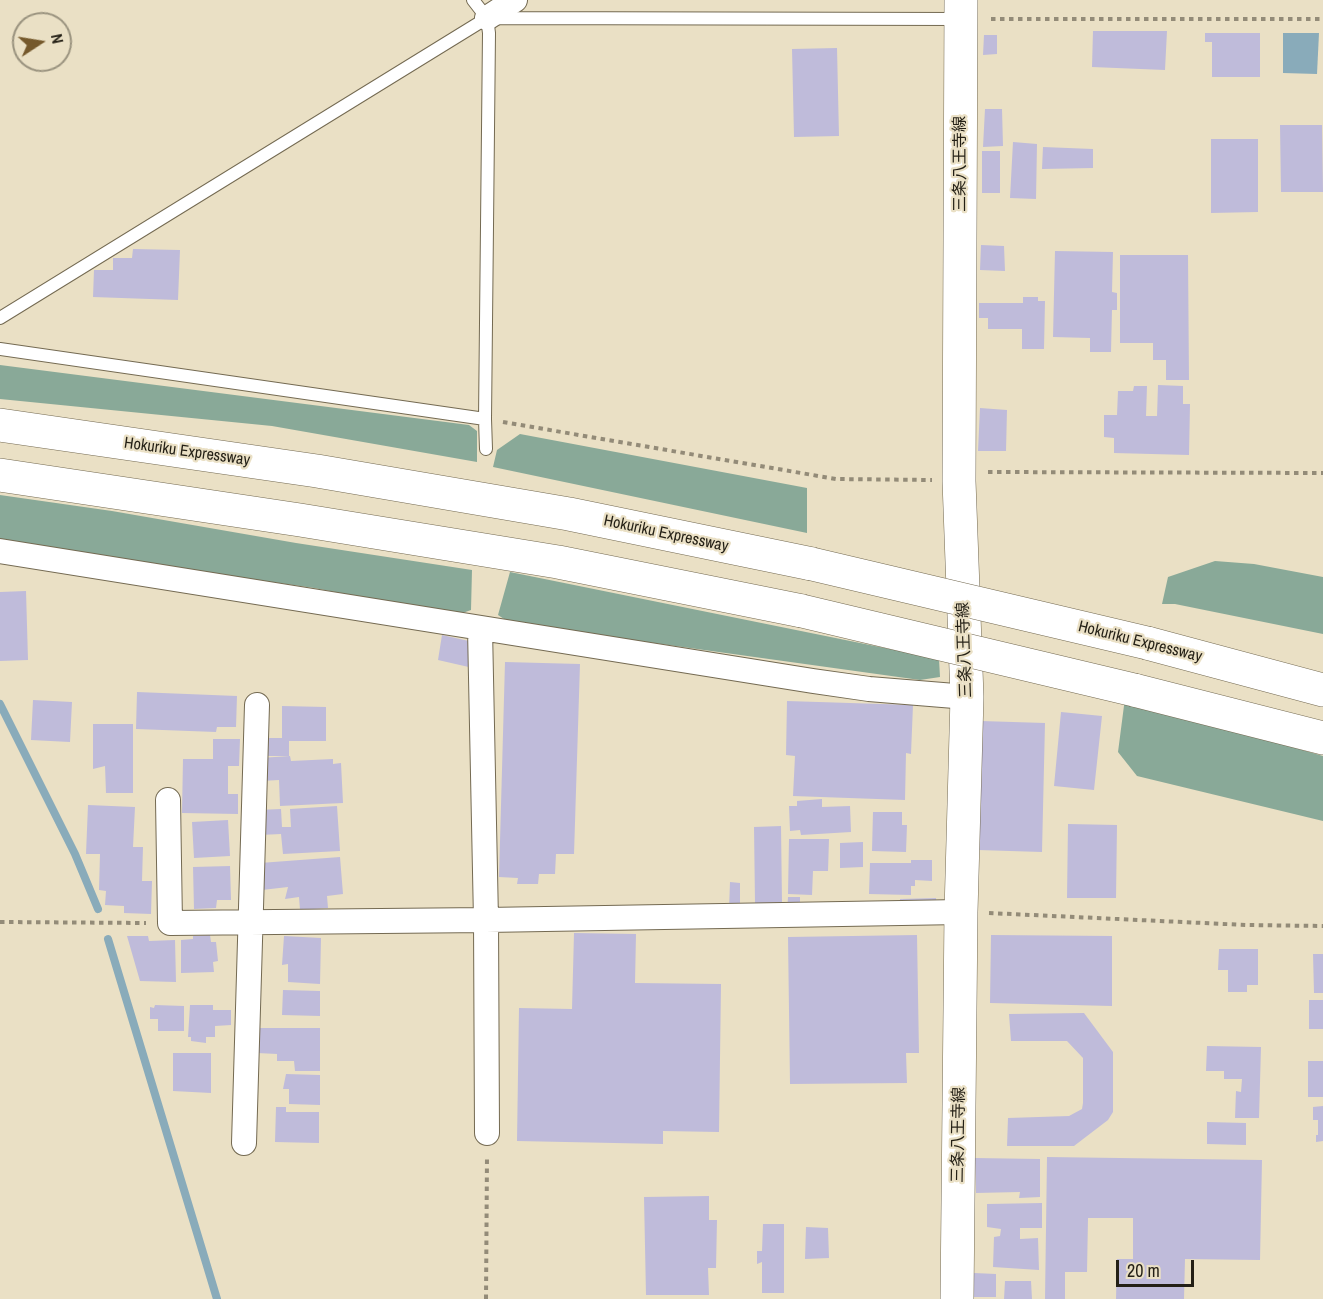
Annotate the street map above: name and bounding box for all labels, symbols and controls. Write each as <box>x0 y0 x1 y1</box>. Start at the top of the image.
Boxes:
north arrow <box>12 12 72 72</box>
text: N <box>46 32 69 46</box>
street label: 三条八王寺線 <box>951 116 971 212</box>
street label: Hokuriku Expressway <box>123 434 251 470</box>
street label: Hokuriku Expressway <box>602 511 730 557</box>
street label: 三条八王寺線 <box>954 602 976 698</box>
street label: Hokuriku Expressway <box>1076 617 1204 667</box>
street label: 三条八王寺線 <box>949 1087 969 1183</box>
scale bar <box>1119 1248 1197 1286</box>
text: 20 m <box>1127 1258 1160 1283</box>

